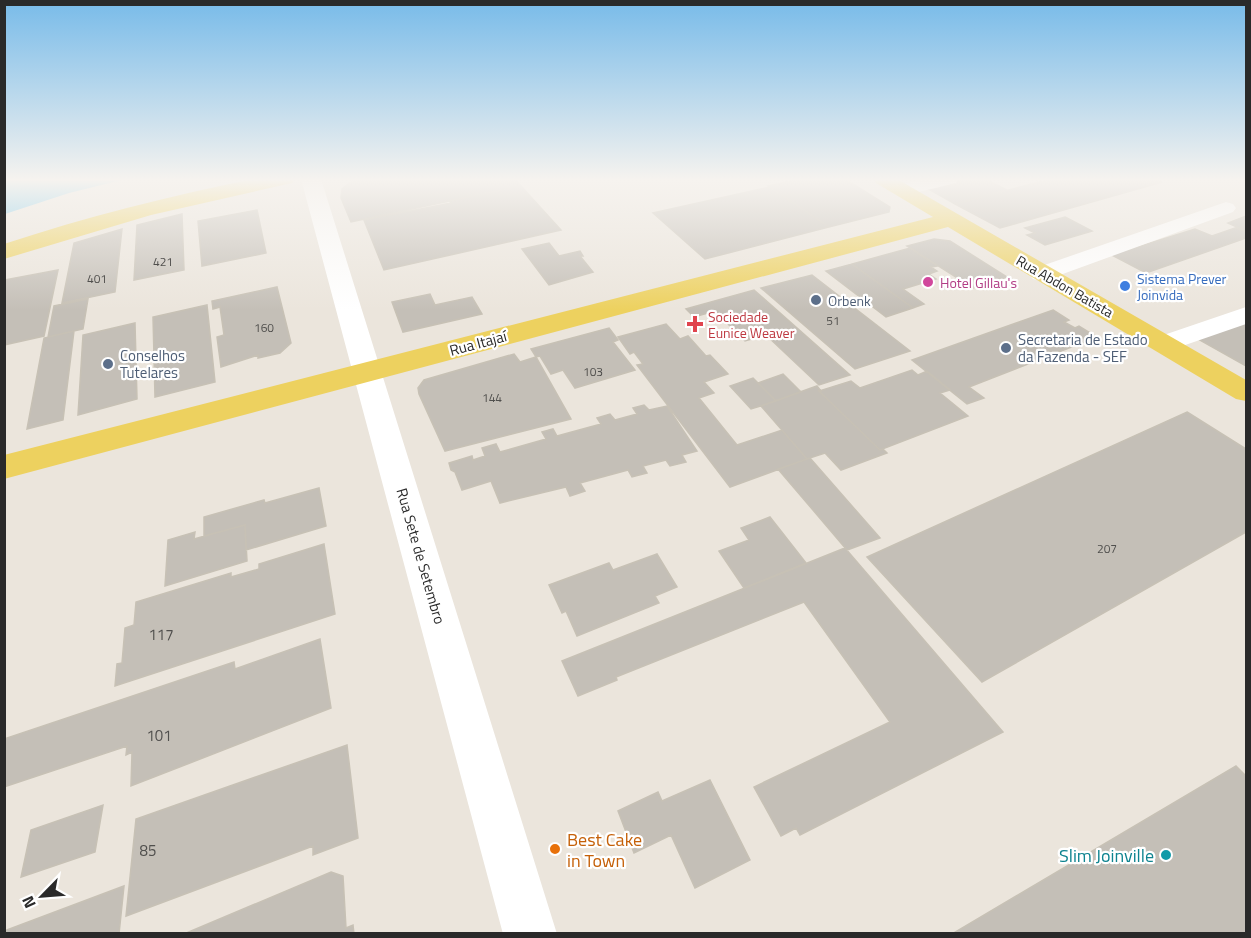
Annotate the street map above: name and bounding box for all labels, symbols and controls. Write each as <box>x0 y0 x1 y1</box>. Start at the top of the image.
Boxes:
street label: Rua Abdon Batista <box>1012 250 1118 322</box>
house number: 421 <box>153 252 173 271</box>
place label: Sistema Prever Joinvida <box>1137 268 1227 305</box>
house number: 401 <box>87 269 107 288</box>
place label: Hotel Gillau's <box>940 272 1017 293</box>
marker: Hotel Gillau's <box>921 275 935 289</box>
marker: Sistema Prever Joinvida <box>1118 279 1132 293</box>
place label: Orbenk <box>828 290 871 311</box>
marker: Orbenk <box>809 293 823 307</box>
place label: Sociedade Eunice Weaver <box>708 306 795 343</box>
house number: 51 <box>826 311 840 330</box>
marker: Sociedade Eunice Weaver <box>686 315 704 333</box>
house number: 160 <box>254 318 274 337</box>
street label: Rua Itajaí <box>447 324 511 362</box>
place label: Secretaria de Estado da Fazenda - SEF <box>1018 328 1148 368</box>
marker: Secretaria de Estado da Fazenda - SEF <box>999 341 1013 355</box>
place label: Conselhos Tutelares <box>120 344 185 384</box>
marker: Conselhos Tutelares <box>101 357 115 371</box>
house number: 103 <box>583 362 603 381</box>
house number: 144 <box>482 388 502 407</box>
street label: Rua Sete de Setembro <box>391 485 451 627</box>
house number: 207 <box>1097 539 1117 558</box>
house number: 117 <box>148 623 174 646</box>
house number: 101 <box>146 724 172 747</box>
place label: Best Cake in Town <box>567 826 642 874</box>
house number: 85 <box>140 839 156 862</box>
marker: Best Cake in Town <box>548 842 562 856</box>
place label: Slim Joinville <box>1059 842 1154 869</box>
marker: Slim Joinville <box>1159 848 1173 862</box>
north arrow <box>12 866 72 926</box>
text: N <box>15 892 42 912</box>

